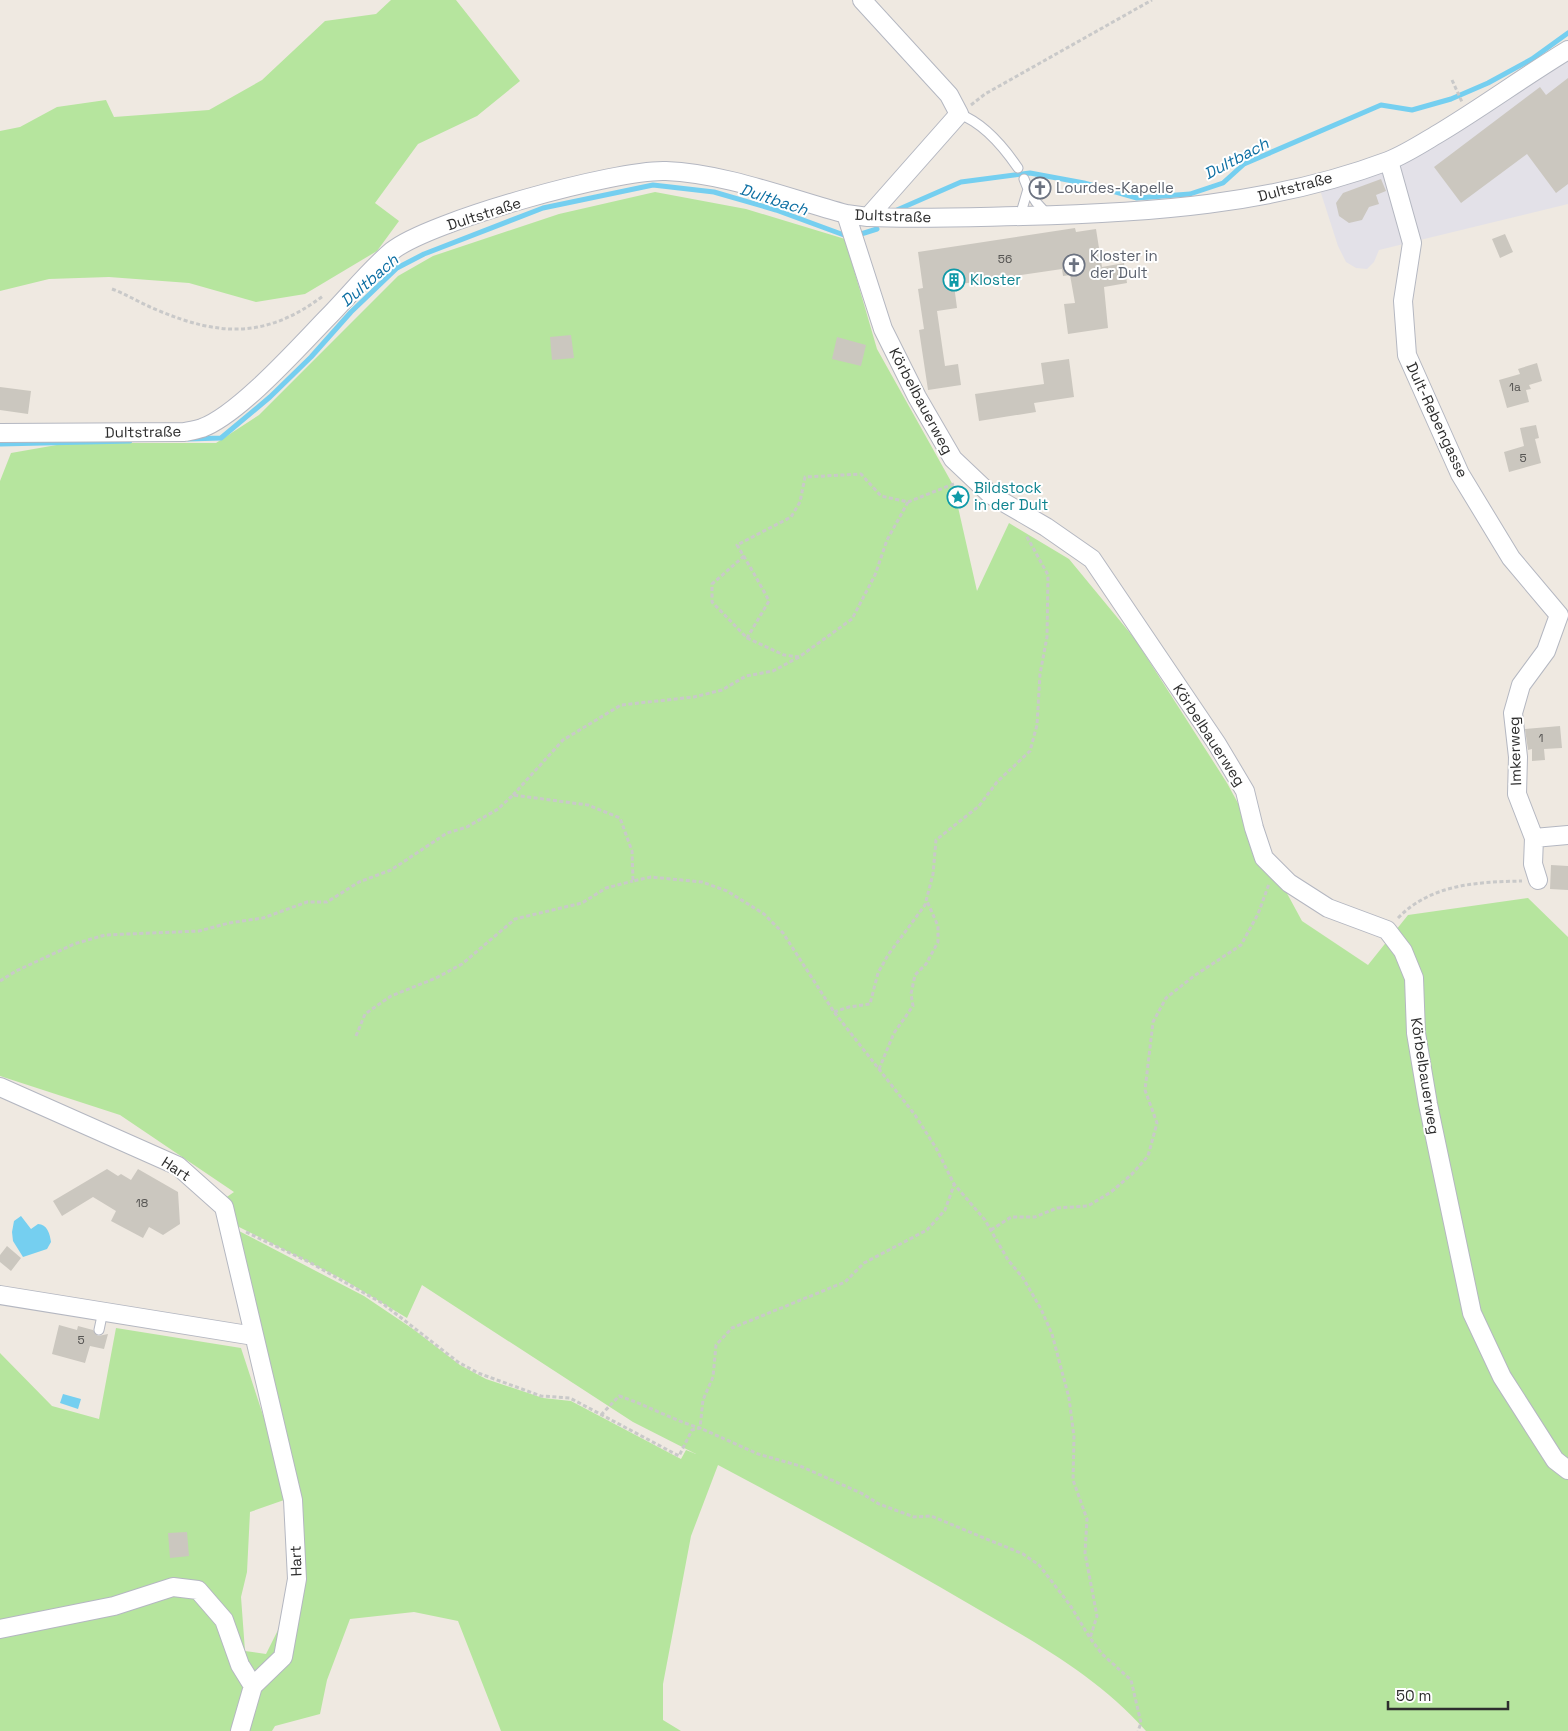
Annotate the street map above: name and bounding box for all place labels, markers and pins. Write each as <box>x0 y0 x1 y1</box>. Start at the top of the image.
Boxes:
church icon: Lourdes-Kapelle <box>1028 176 1052 200</box>
place label: Lourdes-Kapelle <box>1056 178 1174 197</box>
place label: Kloster in der Dult <box>1090 246 1158 282</box>
church icon: Kloster in der Dult <box>1062 253 1086 277</box>
building icon: Kloster <box>942 268 966 292</box>
place label: Kloster <box>970 270 1021 289</box>
place label: Bildstock in der Dult <box>974 478 1049 514</box>
place icon: Bildstock in der Dult <box>946 485 970 509</box>

